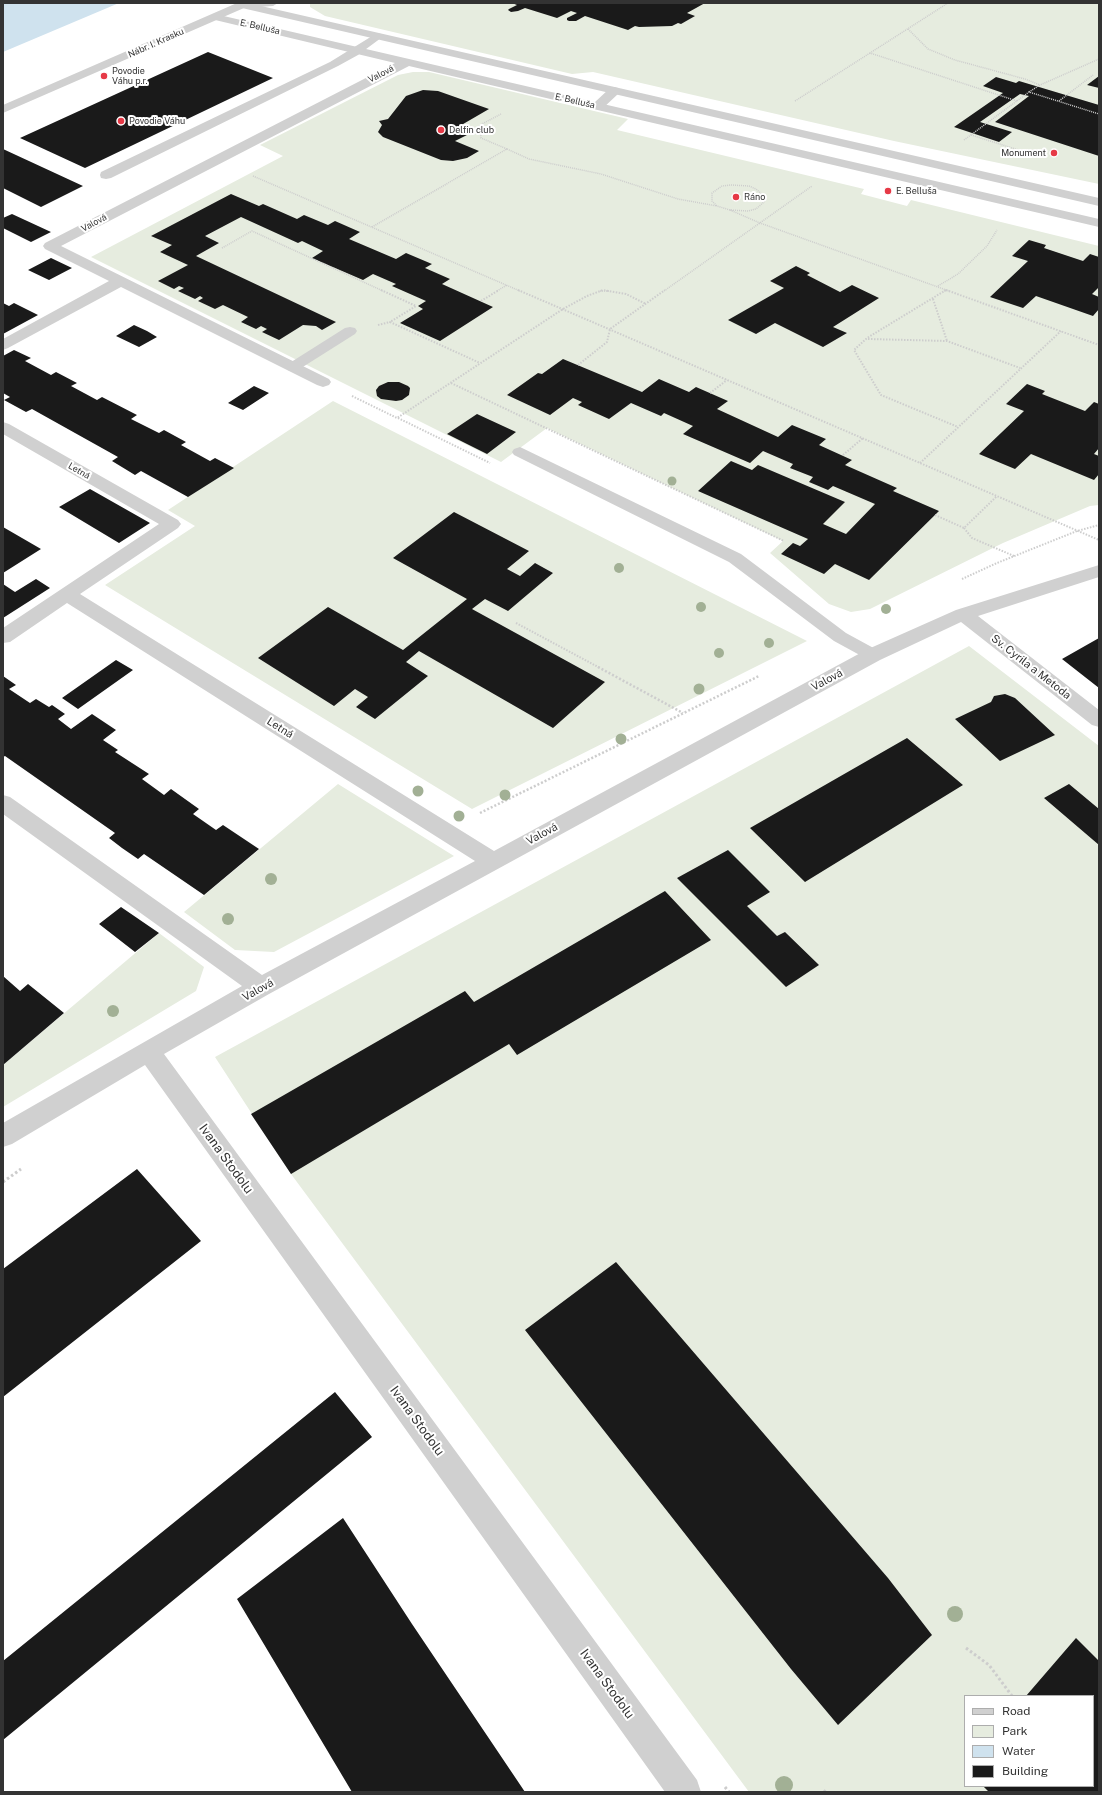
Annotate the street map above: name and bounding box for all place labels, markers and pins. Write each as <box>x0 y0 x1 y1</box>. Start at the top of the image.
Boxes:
place label: Povodie Váhu p.r. <box>112 66 148 87</box>
marker: Povodie Váhu p.r. <box>99 71 109 81</box>
marker: Povodie Váhu <box>116 116 126 126</box>
place label: Povodie Váhu <box>129 116 185 126</box>
marker: Delfin club <box>436 125 446 135</box>
place label: Delfin club <box>449 125 494 135</box>
place label: Monument <box>1001 148 1046 158</box>
marker: Monument <box>1049 148 1059 158</box>
marker: E. Belluša <box>883 186 893 196</box>
place label: E. Belluša <box>896 186 937 196</box>
marker: Ráno <box>731 192 741 202</box>
place label: Ráno <box>744 192 765 202</box>

